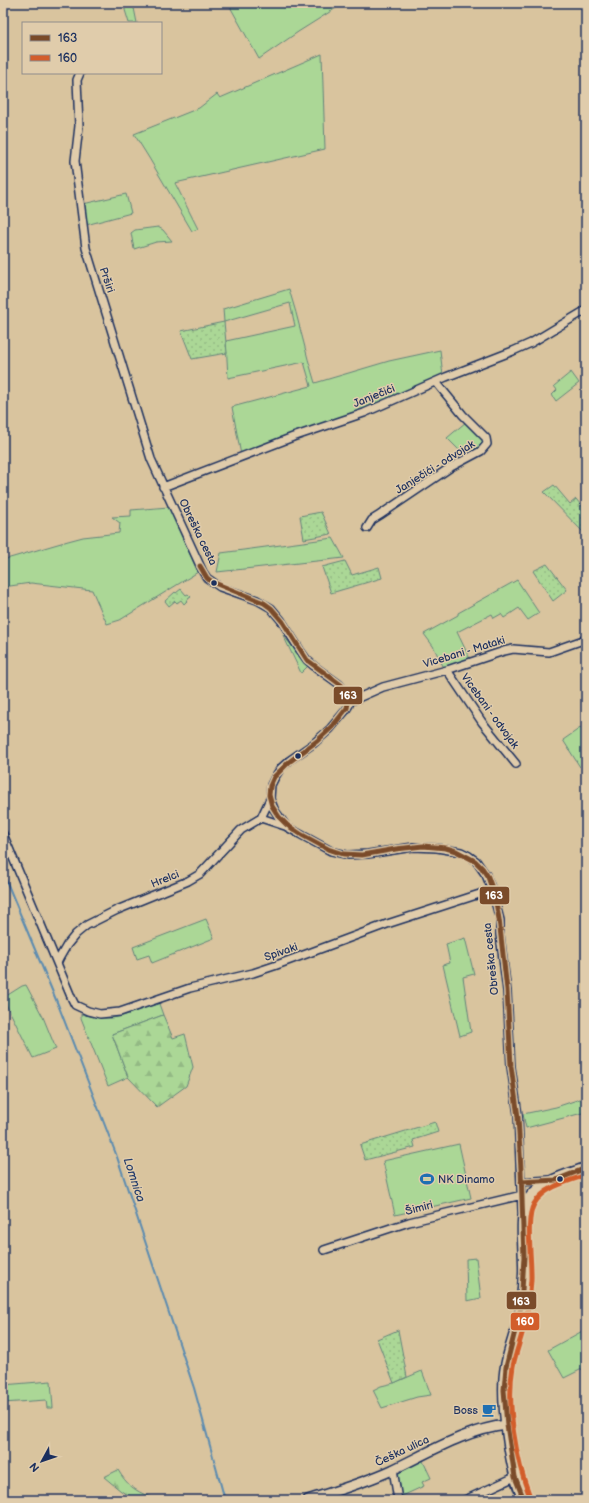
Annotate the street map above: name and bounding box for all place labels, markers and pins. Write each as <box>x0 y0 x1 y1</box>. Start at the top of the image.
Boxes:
unlabelled marker <box>209 578 219 588</box>
unlabelled marker <box>293 751 303 761</box>
sports icon: NK Dinamo <box>419 1171 435 1187</box>
place label: NK Dinamo <box>438 1173 495 1186</box>
unlabelled marker <box>555 1174 565 1184</box>
cafe icon: Boss <box>481 1402 497 1418</box>
place label: Boss <box>453 1404 479 1417</box>

